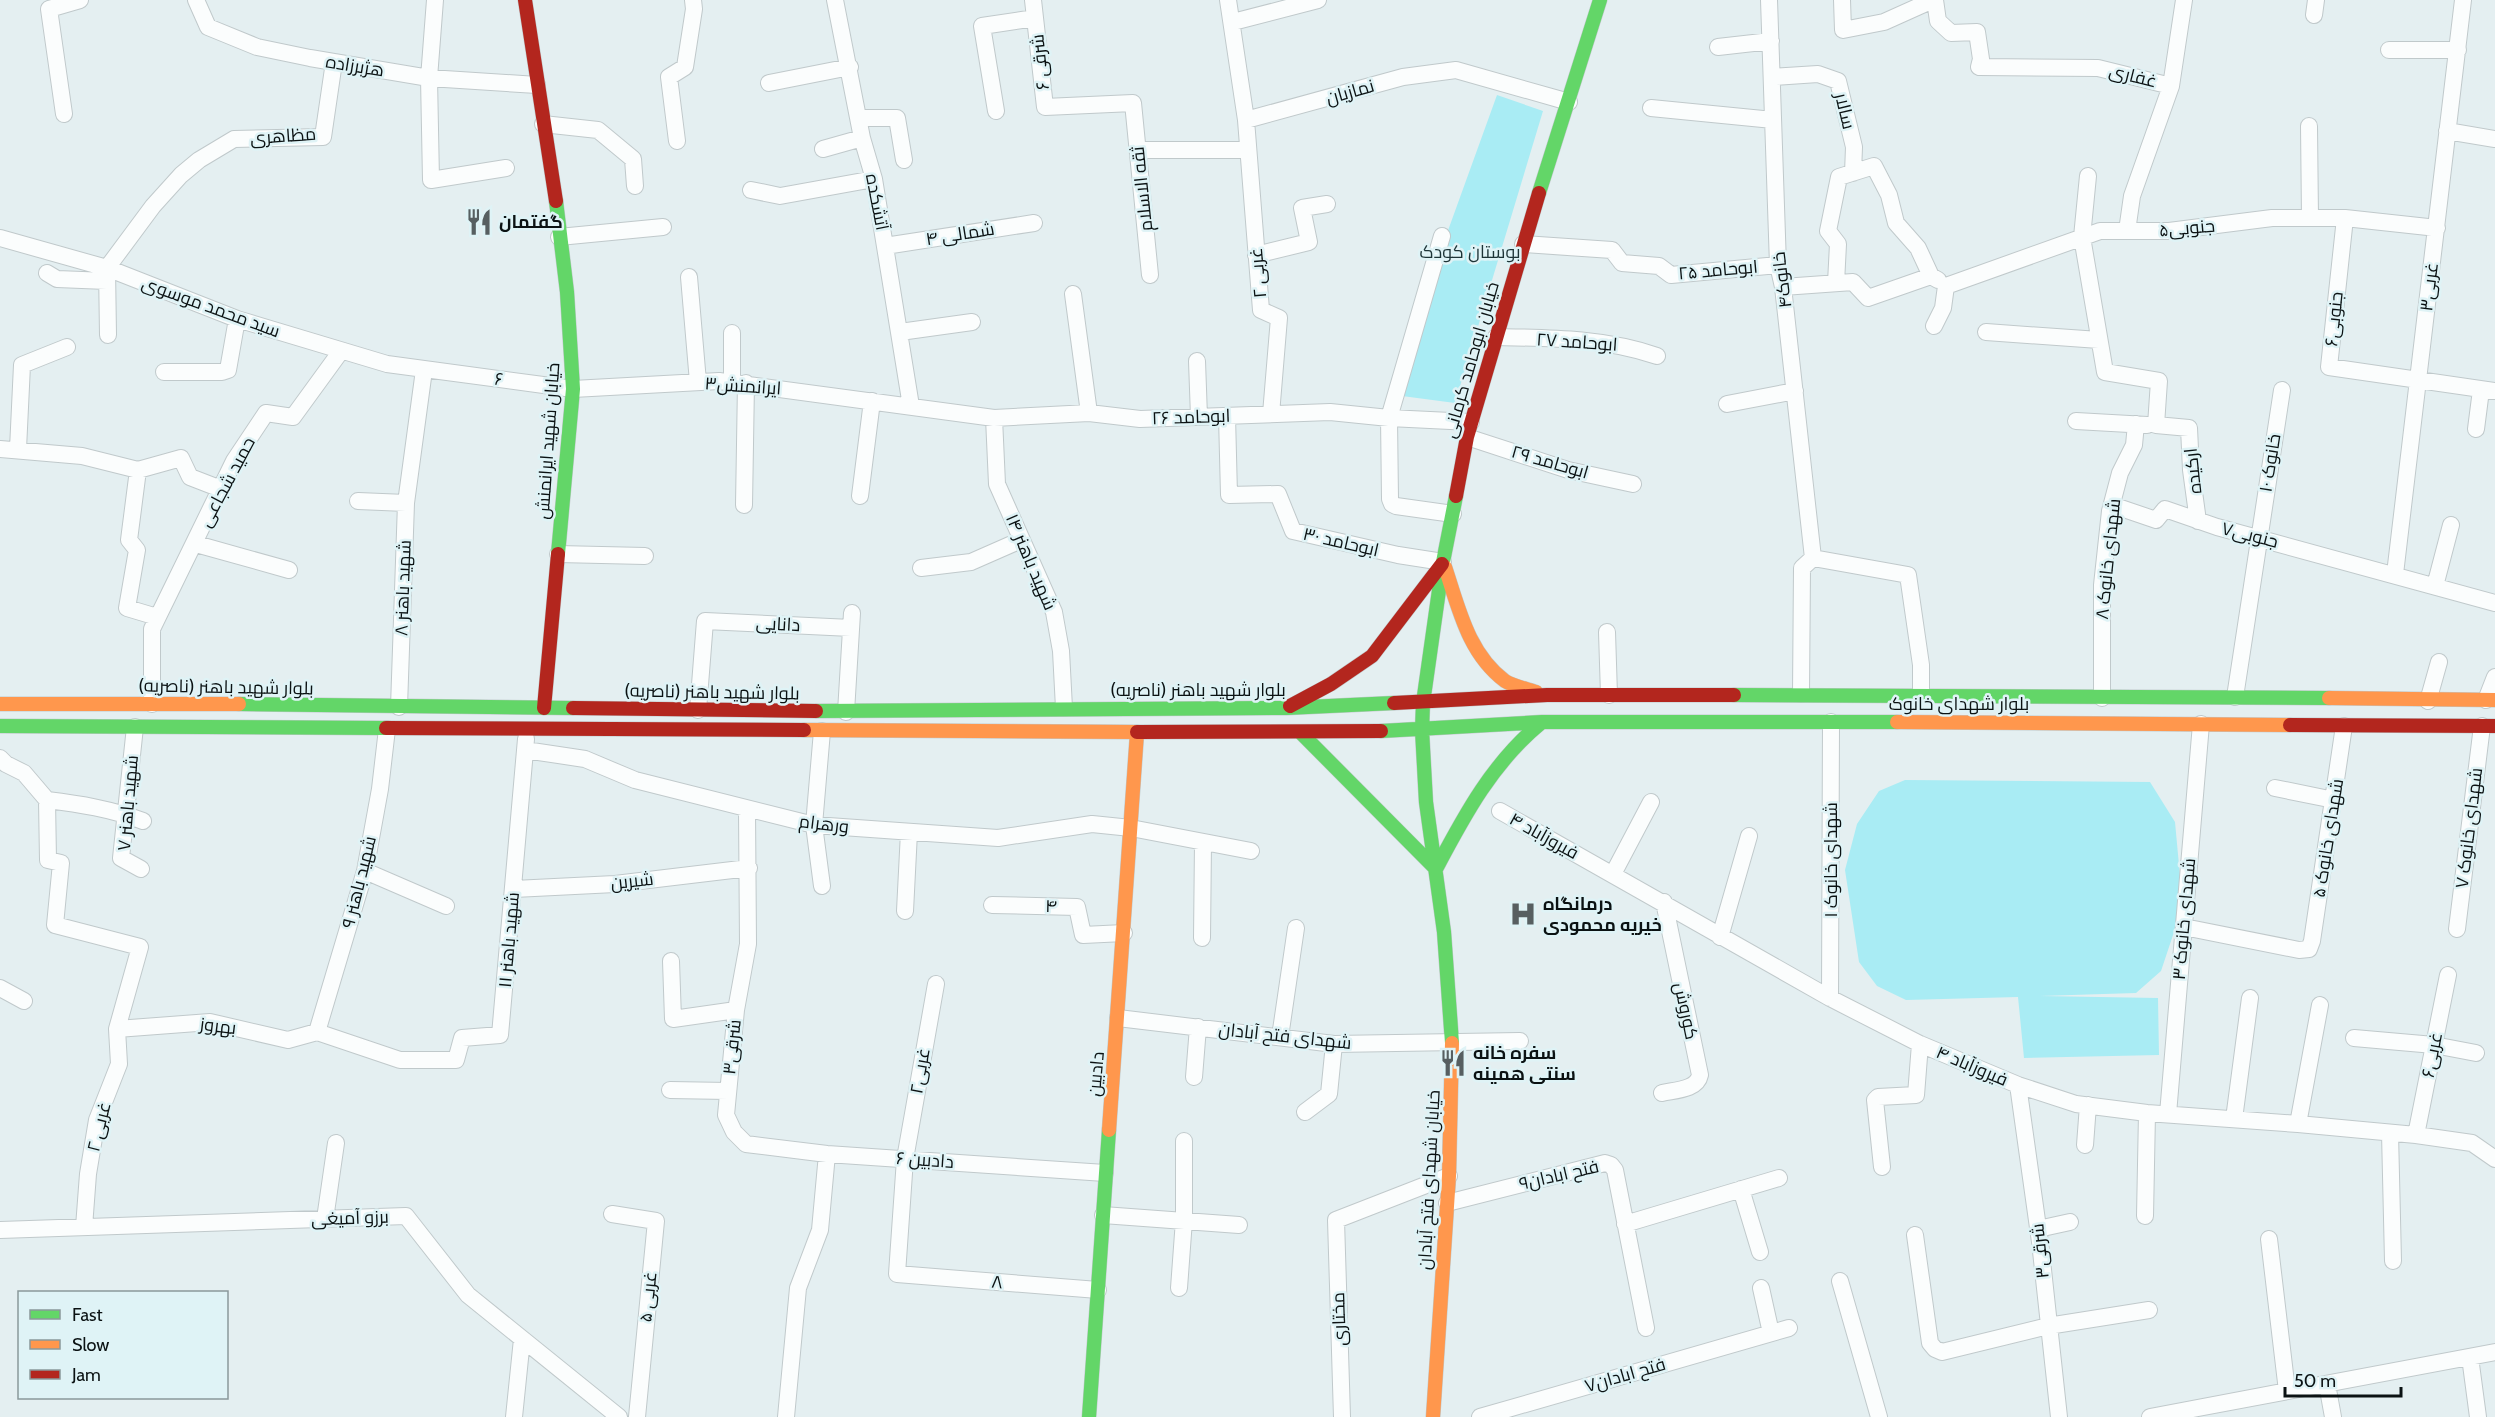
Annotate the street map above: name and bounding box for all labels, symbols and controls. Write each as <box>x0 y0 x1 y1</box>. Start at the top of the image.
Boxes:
street label: ۶ شرقی <box>1026 33 1054 91</box>
street label: هژبرزاده <box>324 51 386 81</box>
street label: غفاری <box>2107 59 2159 93</box>
street label: نمازیان <box>1323 75 1377 109</box>
street label: سالار <box>1830 90 1860 131</box>
street label: مظاهری <box>249 123 317 149</box>
street label: ثقه الاسلام <box>1127 145 1158 233</box>
street label: آتشکده <box>861 172 893 232</box>
restaurant icon: گفتمان <box>464 207 494 237</box>
place label: گفتمان <box>499 211 563 233</box>
street label: جنوبی۵ <box>2158 215 2216 241</box>
street label: ۴ شمالی <box>924 218 996 250</box>
park label: بوستان کودک <box>1419 241 1521 263</box>
street label: ۲ غربی <box>1245 247 1271 299</box>
street label: خانوک۴ <box>1768 251 1796 309</box>
street label: ابوحامد ۲۵ <box>1677 256 1759 284</box>
street label: غربی۳ <box>2415 261 2443 313</box>
street label: سید محمد موسوی <box>139 272 283 342</box>
street label: خیابان ابوحامد کرمانی <box>1438 279 1504 441</box>
street label: جنوبی۶ <box>2320 290 2348 348</box>
street label: ابوحامد ۲۷ <box>1536 328 1618 356</box>
street label: خیابان شهید ایرانمنش <box>532 362 564 520</box>
street label: ۶ <box>493 368 505 390</box>
street label: ایرانمنش۳ <box>704 372 782 400</box>
street label: ابوحامد ۲۶ <box>1151 405 1231 429</box>
street label: خانوک ۱۰ <box>2255 432 2285 494</box>
street label: حمید شجاعی <box>194 433 260 531</box>
street label: ابوحامد ۲۹ <box>1509 440 1591 484</box>
street label: ارکیده <box>2180 447 2206 495</box>
street label: شهدای خانوک ۸ <box>2091 498 2125 620</box>
street label: شهید باهنر ۱۴ <box>1001 511 1061 613</box>
street label: جنوبی۷ <box>2219 517 2281 553</box>
street label: ابوحامد ۳۰ <box>1301 523 1381 561</box>
street label: شهید باهنر ۸ <box>390 540 416 636</box>
street label: دانایی <box>755 612 801 636</box>
street label: بلوار شهید باهنر (ناصریه) <box>138 674 314 700</box>
street label: بلوار شهید باهنر (ناصریه) <box>624 679 800 705</box>
street label: بلوار شهید باهنر (ناصریه) <box>1110 679 1286 701</box>
street label: بلوار شهدای خانوک <box>1889 693 2029 715</box>
street label: شهید باهنر ۷ <box>113 754 143 852</box>
street label: شهدای خانوک ۷ <box>2451 766 2487 890</box>
street label: شهدای خانوک ۵ <box>2308 777 2348 899</box>
street label: شهدای خانوک ۱ <box>1820 802 1842 918</box>
street label: فیروزآباد ۴ <box>1506 808 1582 864</box>
street label: ورهرام <box>798 810 850 839</box>
street label: شهید باهنر ۹ <box>337 834 381 930</box>
street label: شهدای خانوک ۳ <box>2168 857 2200 981</box>
street label: شیرین <box>609 868 655 894</box>
street label: شهید باهنر ۱۱ <box>494 891 524 989</box>
place label: درمانگاه خیریه محمودی <box>1543 893 1662 936</box>
street label: ۴ <box>1045 895 1057 917</box>
hospital icon: درمانگاه خیریه محمودی <box>1508 899 1538 929</box>
street label: کوروش <box>1669 980 1703 1042</box>
street label: بهروز <box>197 1013 238 1039</box>
street label: شرقی۳ <box>718 1018 746 1076</box>
street label: شهدای فتح آبادان <box>1217 1018 1353 1055</box>
street label: غربی۶ <box>2417 1031 2447 1079</box>
street label: فیروزآباد ۴ <box>1933 1041 2011 1091</box>
place label: سفره خانه سنتی همینه <box>1473 1042 1576 1085</box>
street label: غربی۲ <box>905 1046 935 1096</box>
restaurant icon: سفره خانه سنتی همینه <box>1438 1048 1468 1078</box>
street label: دادبین <box>1083 1051 1109 1097</box>
street label: خیابان شهدای فتح آبادان <box>1413 1089 1446 1271</box>
street label: ۲ غربی <box>82 1100 116 1154</box>
street label: دادبین ۶ <box>896 1147 954 1173</box>
street label: فتح ابادان۹ <box>1517 1155 1601 1196</box>
street label: برزو آمیغی <box>311 1206 389 1230</box>
street label: شرقی۳ <box>2026 1222 2054 1280</box>
street label: ۵ غربی <box>634 1271 662 1323</box>
street label: ۸ <box>990 1271 1004 1293</box>
legend <box>18 1291 228 1399</box>
street label: مختاری <box>1327 1292 1351 1346</box>
text: Fast <box>72 1304 103 1326</box>
text: Slow <box>72 1334 109 1356</box>
street label: فتح ابادان۷ <box>1582 1353 1668 1398</box>
scale bar <box>2285 1360 2400 1398</box>
text: Jam <box>71 1364 101 1386</box>
text: 50 m <box>2294 1370 2336 1392</box>

